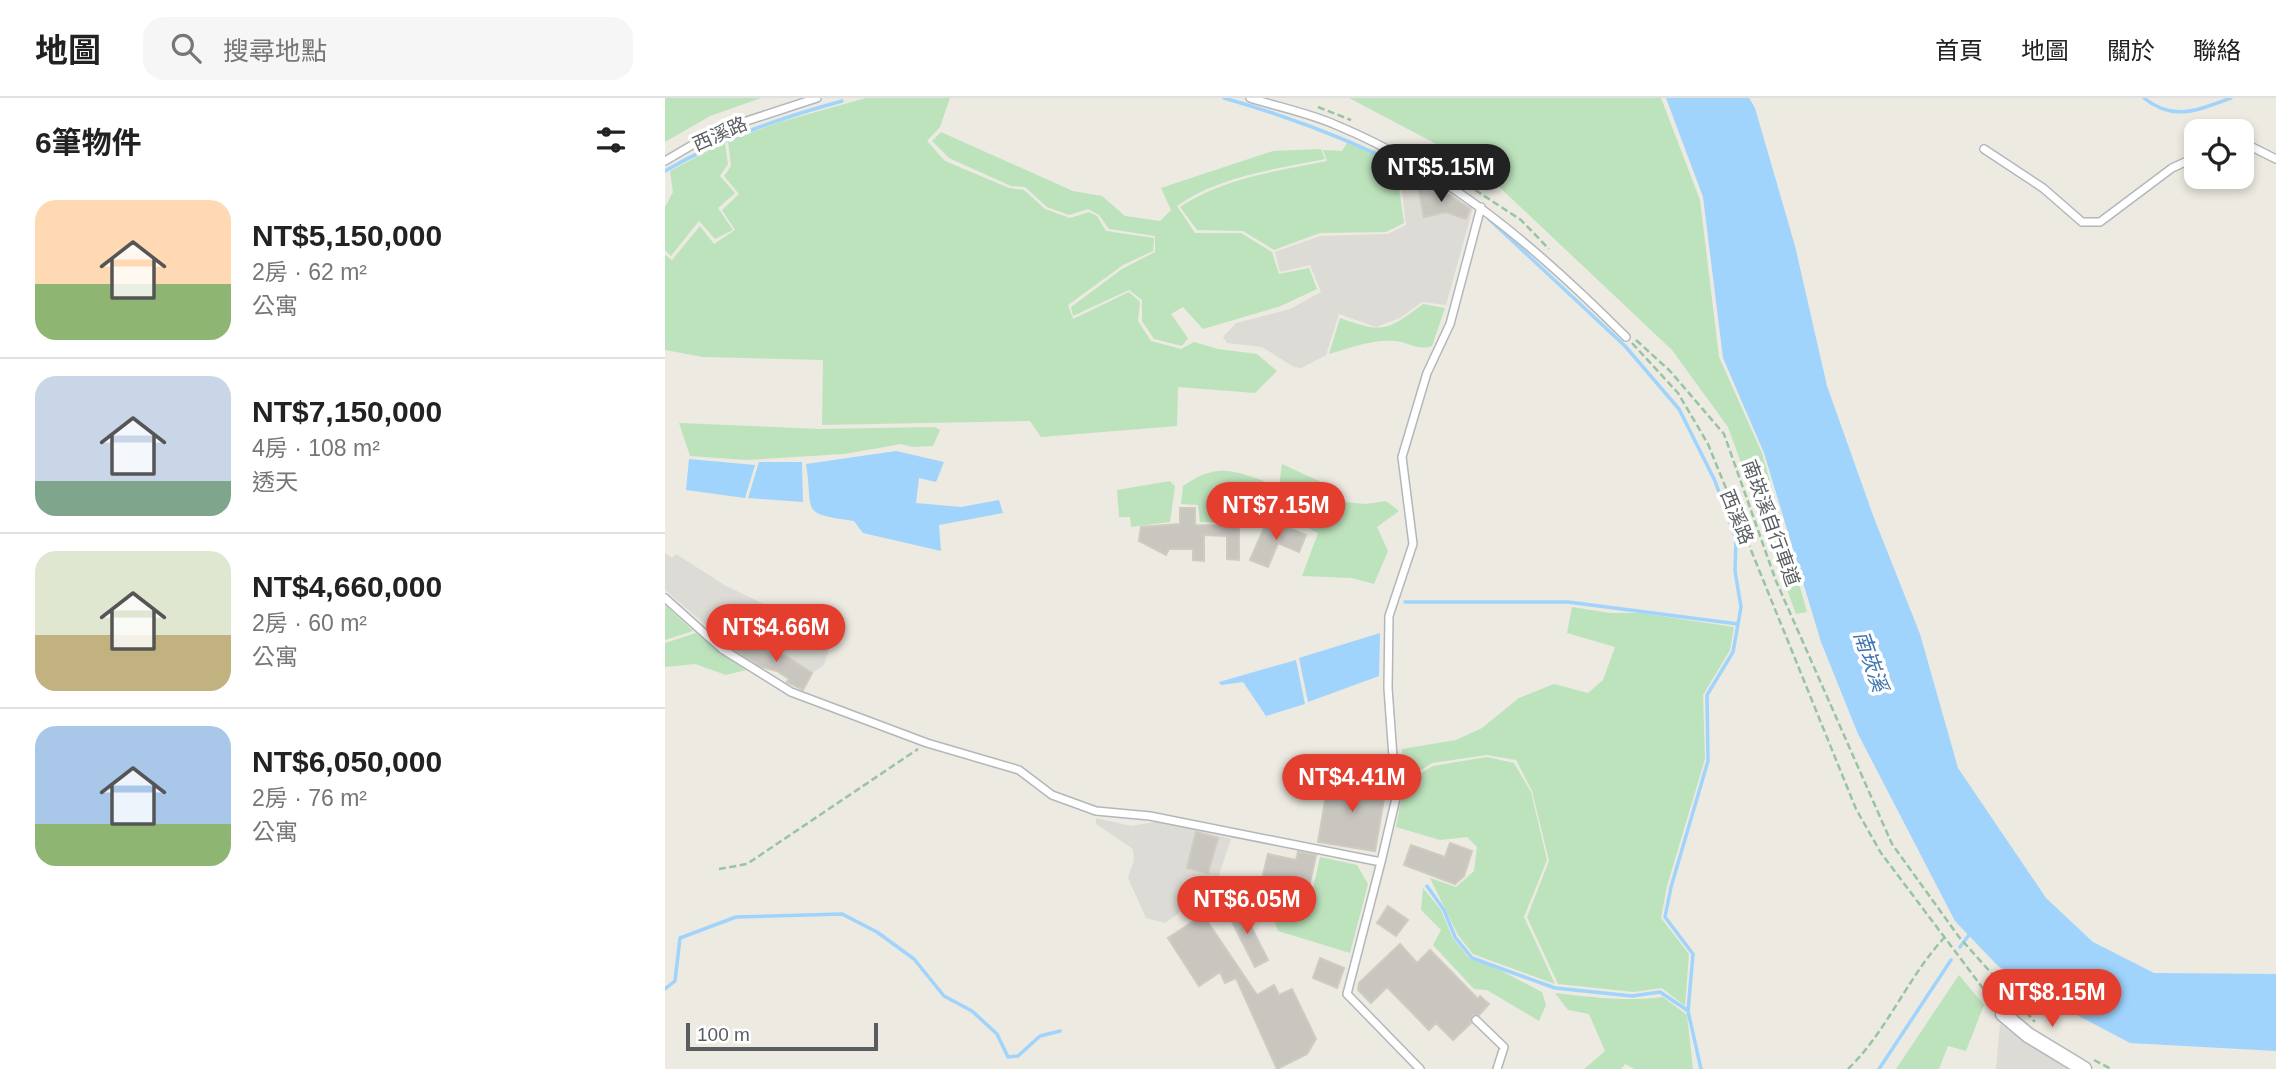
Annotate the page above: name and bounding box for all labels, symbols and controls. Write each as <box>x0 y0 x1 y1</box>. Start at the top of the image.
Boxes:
search box <box>143 17 633 80</box>
icon: search <box>167 29 205 67</box>
text: 地圖 <box>35 32 101 69</box>
text: 搜尋地點 <box>223 36 327 66</box>
text: 首頁 <box>1935 37 1983 64</box>
text: 地圖 <box>2021 37 2069 64</box>
text: 關於 <box>2107 37 2155 64</box>
text: 聯絡 <box>2193 37 2241 64</box>
street label: 西溪路 <box>690 113 750 155</box>
map controls <box>2184 119 2254 189</box>
button: locate <box>2184 119 2254 189</box>
icon: filters <box>592 121 630 159</box>
text: 6筆物件 <box>35 126 142 159</box>
pin: NT$5.15M <box>1369 144 1513 204</box>
text: NT$5.15M <box>1387 154 1495 180</box>
text: NT$5,150,000 <box>252 219 442 252</box>
icon: home <box>91 228 175 312</box>
text: 2房 · 62 m² <box>252 259 367 285</box>
text: 公寓 <box>252 293 298 319</box>
text: NT$7,150,000 <box>252 395 442 428</box>
icon: home <box>91 404 175 488</box>
text: 4房 · 108 m² <box>252 435 380 461</box>
street label: 南崁溪自行車道 <box>1738 457 1804 589</box>
text: 透天 <box>252 469 298 495</box>
pin: NT$7.15M <box>1204 482 1348 542</box>
street label: 西溪路 <box>1717 487 1757 547</box>
text: NT$7.15M <box>1222 492 1330 518</box>
text: NT$4,660,000 <box>252 570 442 603</box>
icon: home <box>91 579 175 663</box>
pin: NT$4.66M <box>704 604 848 664</box>
text: 2房 · 60 m² <box>252 610 367 636</box>
text: NT$4.66M <box>722 614 830 640</box>
water label: 南崁溪 <box>1850 627 1893 697</box>
text: 公寓 <box>252 644 298 670</box>
text: NT$6,050,000 <box>252 745 442 778</box>
icon: home <box>91 754 175 838</box>
pin: NT$4.41M <box>1280 754 1424 814</box>
text: NT$4.41M <box>1298 764 1406 790</box>
text: 2房 · 76 m² <box>252 785 367 811</box>
text: 公寓 <box>252 819 298 845</box>
pin: NT$6.05M <box>1175 876 1319 936</box>
text: NT$6.05M <box>1193 886 1301 912</box>
pin: NT$8.15M <box>1980 970 2124 1029</box>
text: NT$8.15M <box>1998 979 2106 1005</box>
scale bar <box>686 1020 879 1052</box>
text: 100 m <box>697 1024 750 1045</box>

